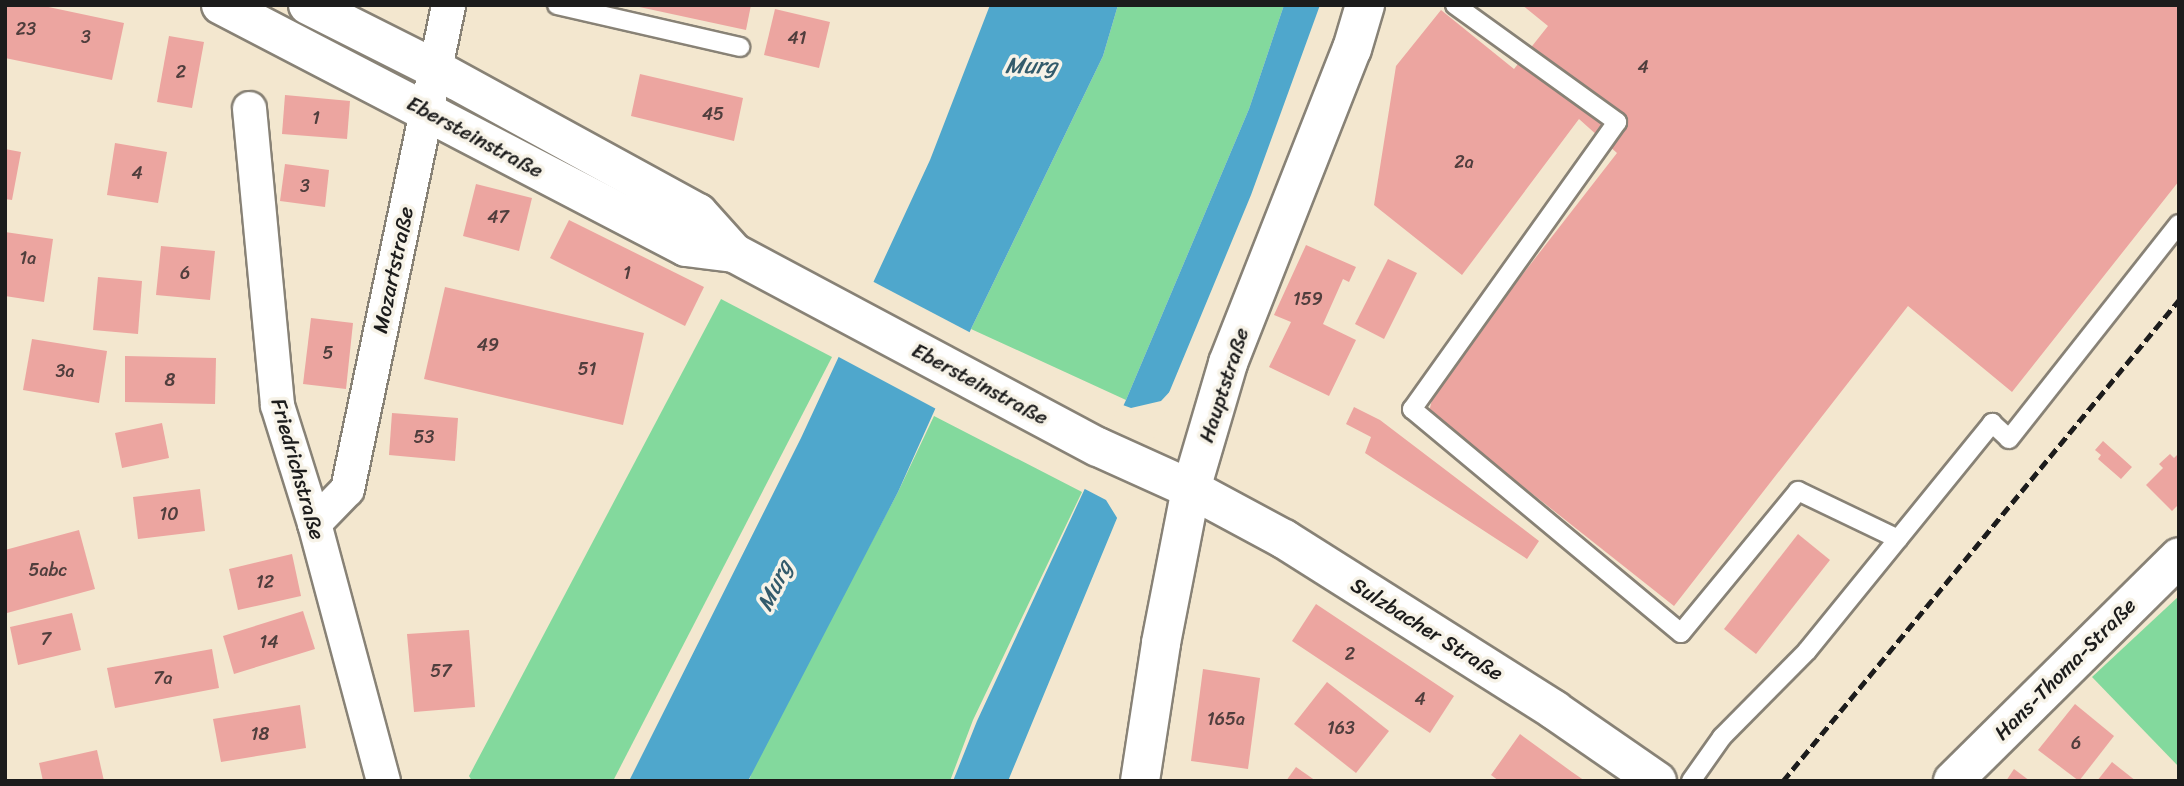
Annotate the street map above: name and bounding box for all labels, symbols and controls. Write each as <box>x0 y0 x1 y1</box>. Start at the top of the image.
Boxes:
house number: 23 <box>16 18 36 40</box>
house number: 3 <box>81 26 91 48</box>
house number: 41 <box>788 27 806 49</box>
water label: Murg <box>1005 52 1057 80</box>
house number: 4 <box>1637 56 1649 78</box>
house number: 2 <box>176 61 186 83</box>
street label: Ebersteinstraße <box>403 91 547 183</box>
house number: 45 <box>702 103 724 125</box>
house number: 1 <box>312 107 320 129</box>
house number: 2a <box>1454 151 1474 173</box>
house number: 4 <box>131 162 143 184</box>
house number: 3 <box>300 175 310 197</box>
street label: Mozartstraße <box>367 204 419 336</box>
house number: 47 <box>487 206 509 228</box>
house number: 1a <box>20 247 36 269</box>
house number: 6 <box>180 262 190 284</box>
house number: 1 <box>623 262 631 284</box>
house number: 159 <box>1293 288 1323 310</box>
street label: Hauptstraße <box>1194 324 1254 446</box>
house number: 49 <box>477 334 499 356</box>
street label: Ebersteinstraße <box>908 338 1052 430</box>
house number: 5 <box>323 342 333 364</box>
house number: 51 <box>578 358 596 380</box>
house number: 3a <box>56 360 74 382</box>
house number: 8 <box>165 369 175 391</box>
street label: Friedrichstraße <box>266 395 330 543</box>
house number: 53 <box>414 426 434 448</box>
house number: 10 <box>159 503 179 525</box>
water label: Murg <box>751 557 799 615</box>
house number: 5abc <box>29 559 67 581</box>
house number: 12 <box>256 571 274 593</box>
street label: Sulzbacher Straße <box>1346 572 1508 686</box>
street label: Hans-Thoma-Straße <box>1989 593 2141 745</box>
house number: 7 <box>41 628 51 650</box>
house number: 14 <box>260 631 278 653</box>
house number: 2 <box>1345 643 1355 665</box>
house number: 57 <box>430 660 452 682</box>
house number: 7a <box>153 667 173 689</box>
house number: 4 <box>1414 688 1426 710</box>
house number: 165a <box>1207 708 1245 730</box>
house number: 163 <box>1327 717 1355 739</box>
house number: 18 <box>251 723 269 745</box>
house number: 6 <box>2071 732 2081 754</box>

